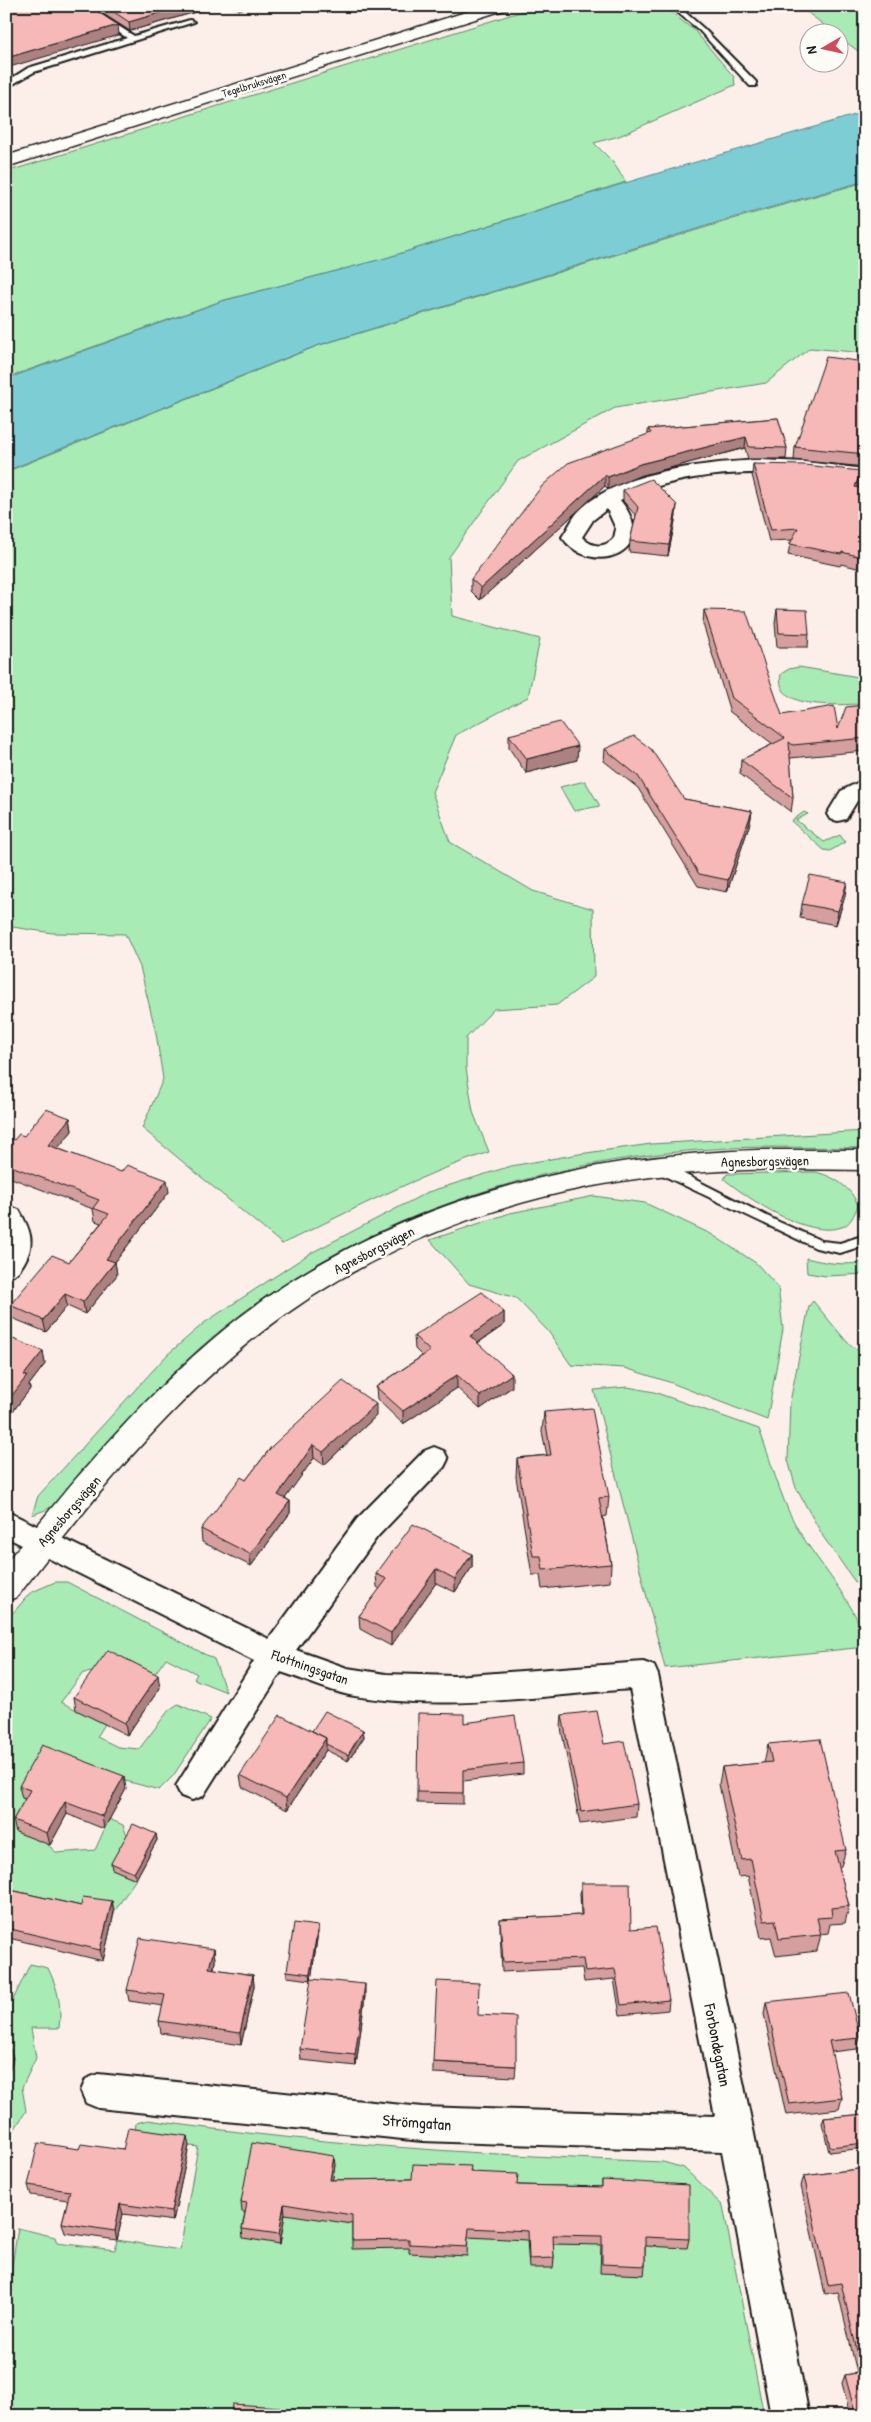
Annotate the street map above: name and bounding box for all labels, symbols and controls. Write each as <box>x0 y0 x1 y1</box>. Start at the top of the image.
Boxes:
north arrow <box>798 22 848 72</box>
text: N <box>801 44 821 55</box>
street label: Tegelbruksvägen <box>220 68 288 100</box>
street label: Agnesborgsvägen <box>721 1150 809 1172</box>
street label: Agnesborgsvägen <box>330 1221 418 1279</box>
street label: Agnesborgsvägen <box>33 1471 105 1551</box>
street label: Flottningsgatan <box>268 1644 351 1689</box>
street label: Forbondegatan <box>699 2001 737 2088</box>
street label: Strömgatan <box>382 2109 452 2135</box>

